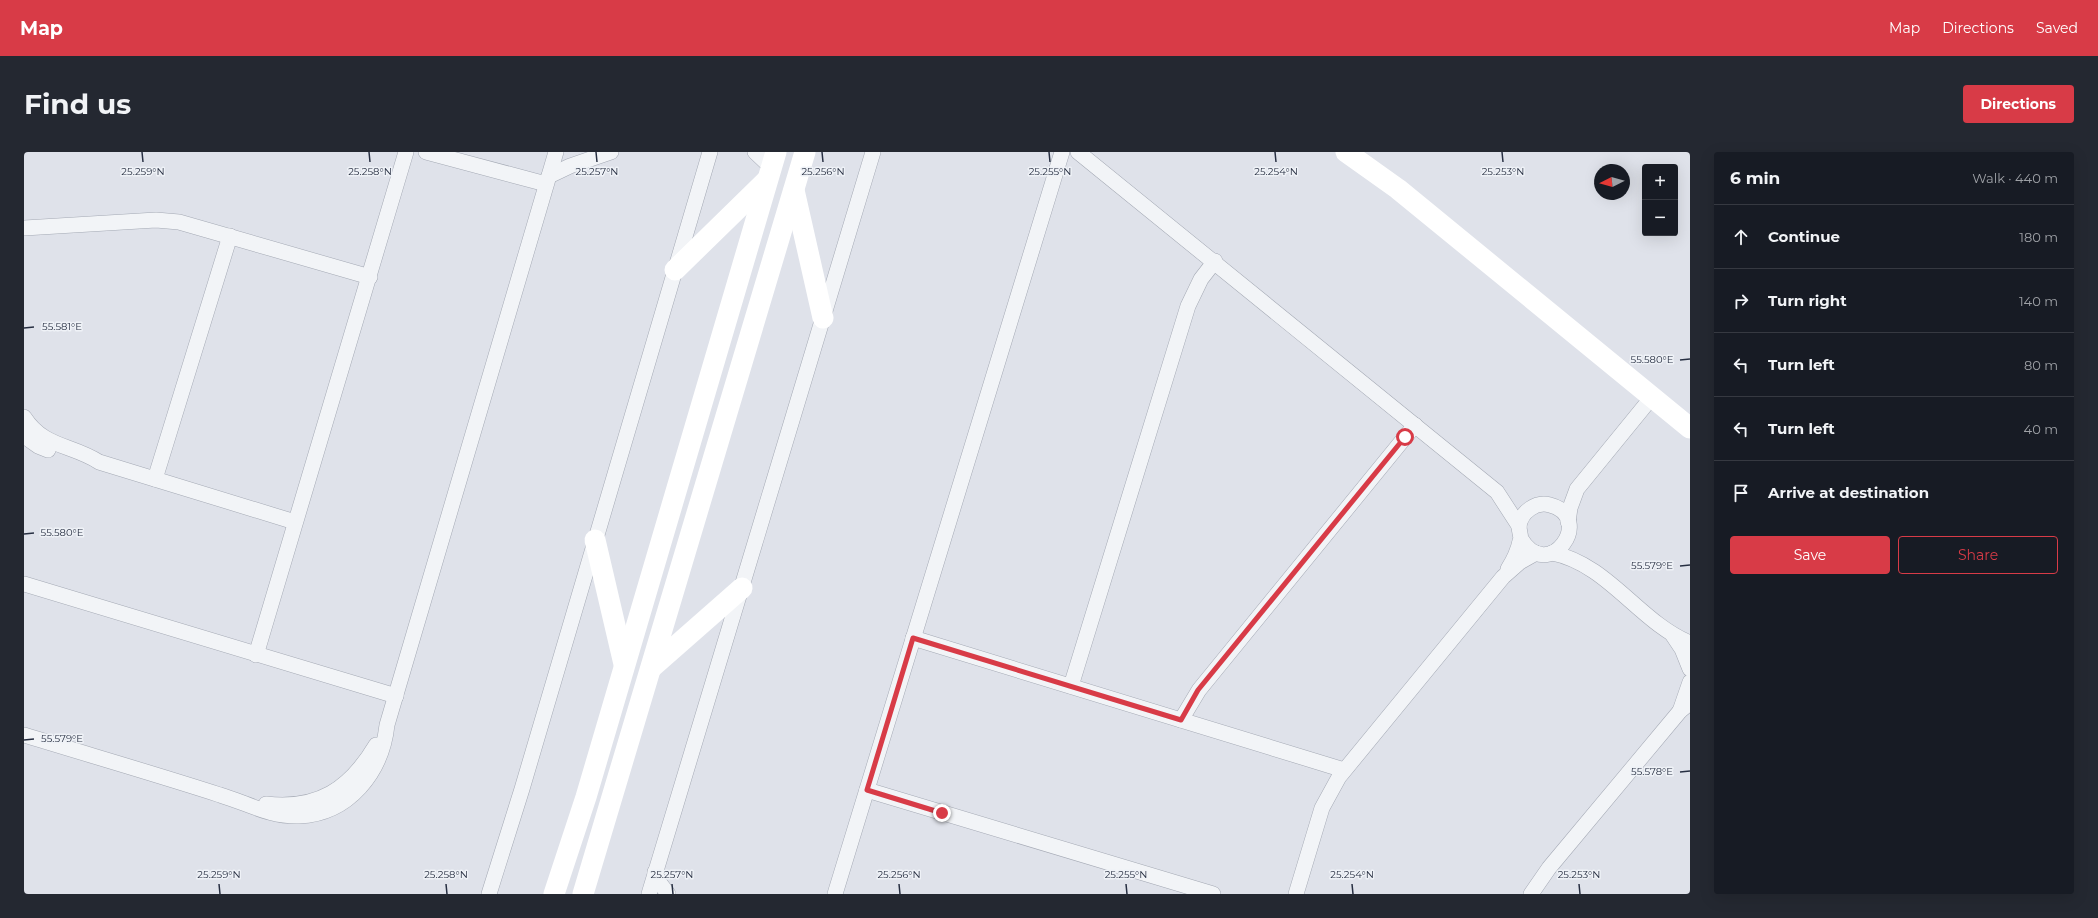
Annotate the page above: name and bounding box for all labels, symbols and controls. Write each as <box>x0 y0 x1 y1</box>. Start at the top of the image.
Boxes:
text: Map <box>20 17 63 40</box>
text: Map <box>1889 19 1920 37</box>
text: Directions <box>1942 19 2014 37</box>
text: Saved <box>2036 19 2078 37</box>
button: Directions <box>1963 85 2074 123</box>
text: Find us <box>24 87 131 121</box>
north arrow <box>1594 164 1630 200</box>
map controls <box>1642 164 1678 236</box>
button: + <box>1642 164 1678 200</box>
text: 25.259°N <box>121 165 165 178</box>
text: 25.258°N <box>348 165 392 178</box>
text: 25.257°N <box>575 165 619 178</box>
text: 25.256°N <box>801 165 845 178</box>
text: 25.255°N <box>1029 165 1071 178</box>
text: 25.254°N <box>1254 165 1298 178</box>
text: 25.253°N <box>1482 165 1524 178</box>
text: 6 min <box>1730 168 1780 188</box>
text: Walk · 440 m <box>1972 170 2058 186</box>
button: − <box>1642 200 1678 236</box>
icon: ahead <box>1730 226 1752 248</box>
text: Continue <box>1768 227 1840 246</box>
text: 180 m <box>2019 229 2058 245</box>
icon: right <box>1730 290 1752 312</box>
text: Turn right <box>1768 291 1847 310</box>
text: 140 m <box>2019 293 2058 309</box>
text: 55.581°E <box>42 320 82 333</box>
text: 55.580°E <box>1631 353 1674 366</box>
icon: left <box>1730 354 1752 376</box>
text: Turn left <box>1768 355 1835 374</box>
text: 80 m <box>2024 357 2058 373</box>
icon: left <box>1730 418 1752 440</box>
text: Turn left <box>1768 419 1835 438</box>
text: 40 m <box>2024 421 2058 437</box>
route start <box>1396 428 1414 446</box>
icon: arrive <box>1730 482 1752 504</box>
text: Arrive at destination <box>1768 483 1929 502</box>
text: 55.580°E <box>41 526 84 539</box>
button: Save <box>1730 536 1890 574</box>
button: Share <box>1898 536 2058 574</box>
text: 55.579°E <box>1631 559 1673 572</box>
text: 55.579°E <box>41 732 83 745</box>
text: 55.578°E <box>1631 765 1673 778</box>
route end <box>933 804 951 822</box>
text: 25.259°N <box>197 868 241 881</box>
text: 25.258°N <box>424 868 468 881</box>
text: 25.257°N <box>650 868 694 881</box>
text: 25.256°N <box>877 868 921 881</box>
text: 25.255°N <box>1105 868 1147 881</box>
text: 25.254°N <box>1330 868 1374 881</box>
text: 25.253°N <box>1558 868 1600 881</box>

